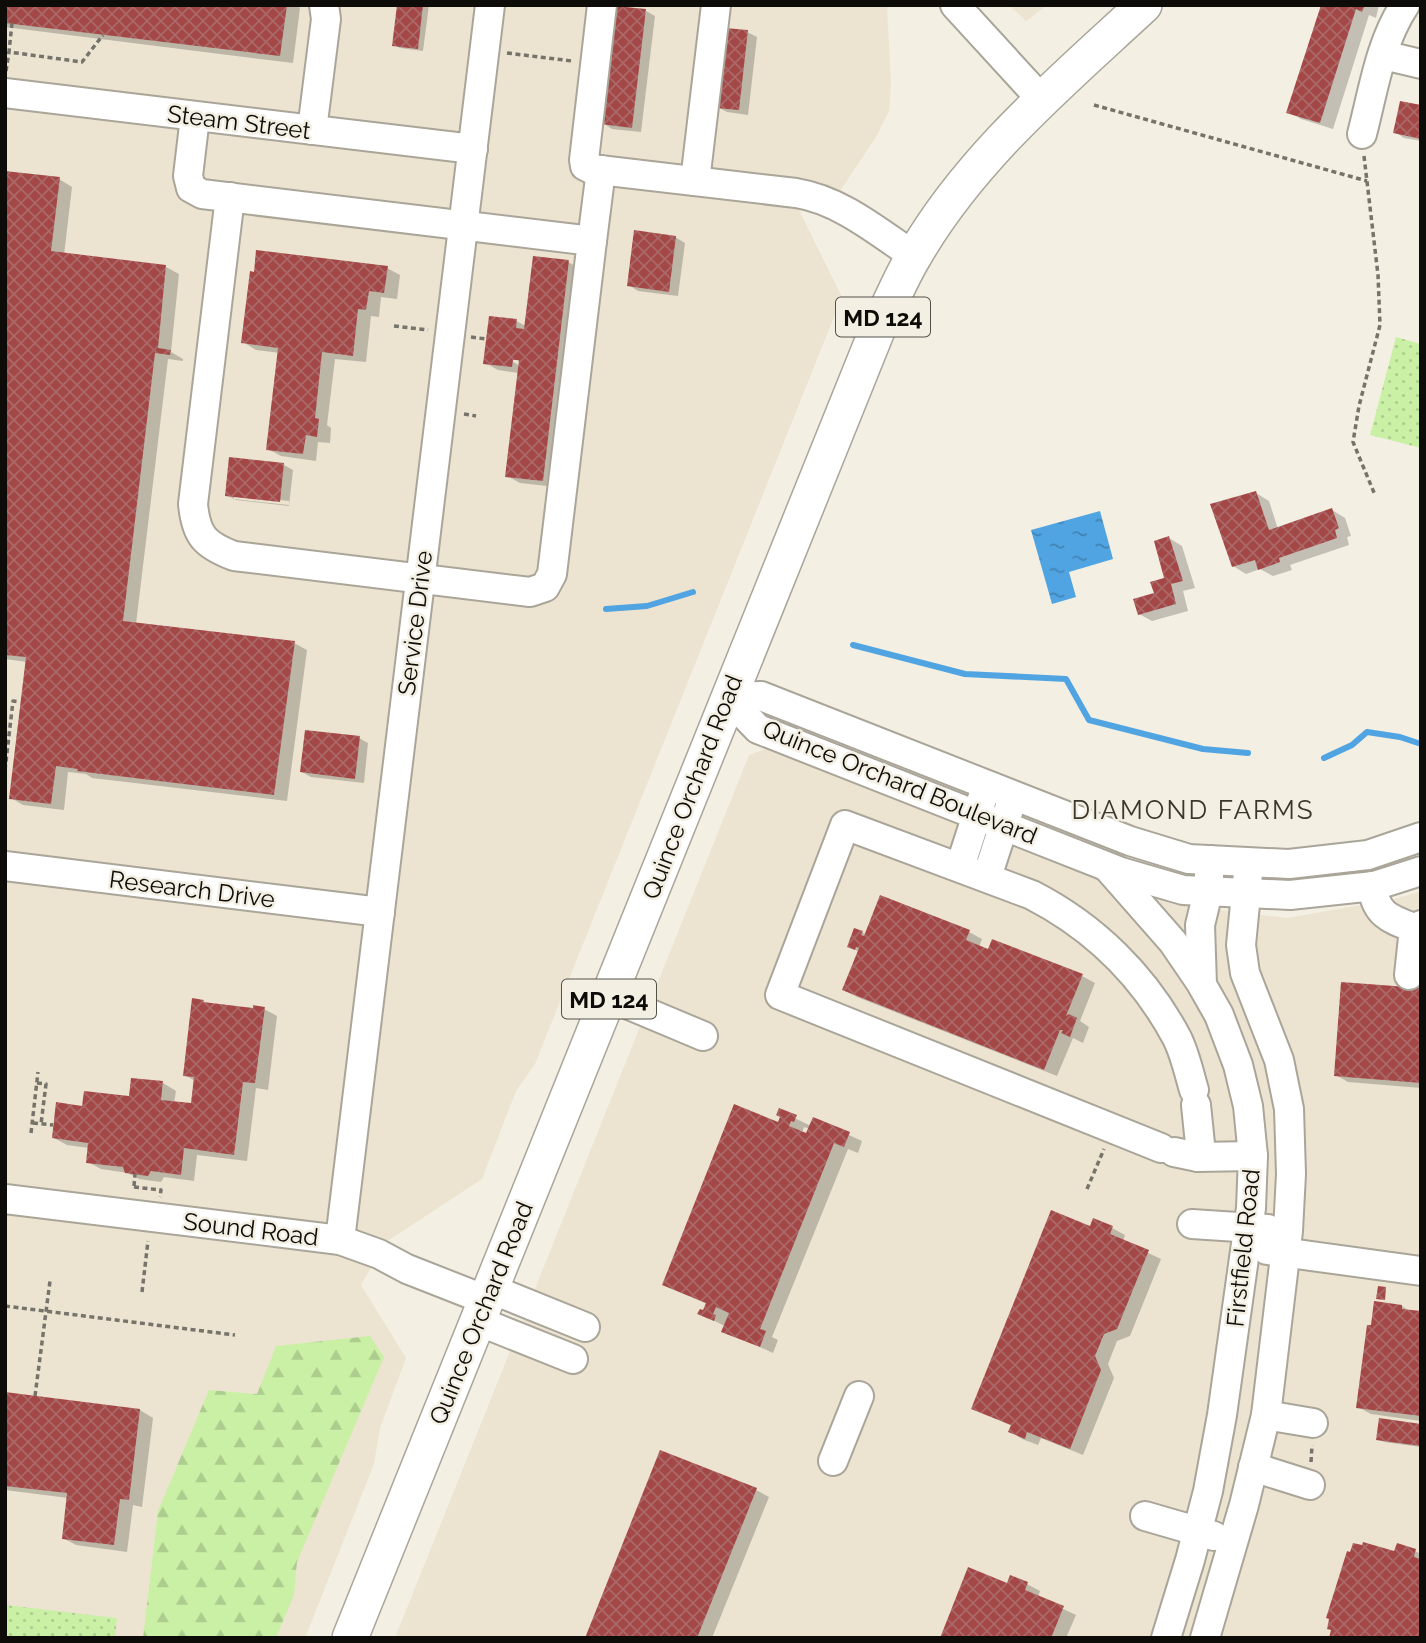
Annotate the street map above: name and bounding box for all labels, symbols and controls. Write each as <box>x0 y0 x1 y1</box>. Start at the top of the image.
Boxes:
street label: Steam Street <box>166 99 312 145</box>
road number: MD 124 <box>836 298 930 336</box>
street label: Service Drive <box>392 549 438 697</box>
street label: Quince Orchard Road <box>636 671 748 903</box>
street label: Quince Orchard Boulevard <box>759 714 1041 850</box>
district label: DIAMOND FARMS <box>1071 795 1315 825</box>
street label: Research Drive <box>107 864 277 914</box>
road number: MD 124 <box>562 980 656 1018</box>
street label: Firstfield Road <box>1220 1168 1266 1328</box>
street label: Quince Orchard Road <box>423 1197 539 1429</box>
street label: Sound Road <box>182 1206 320 1252</box>

